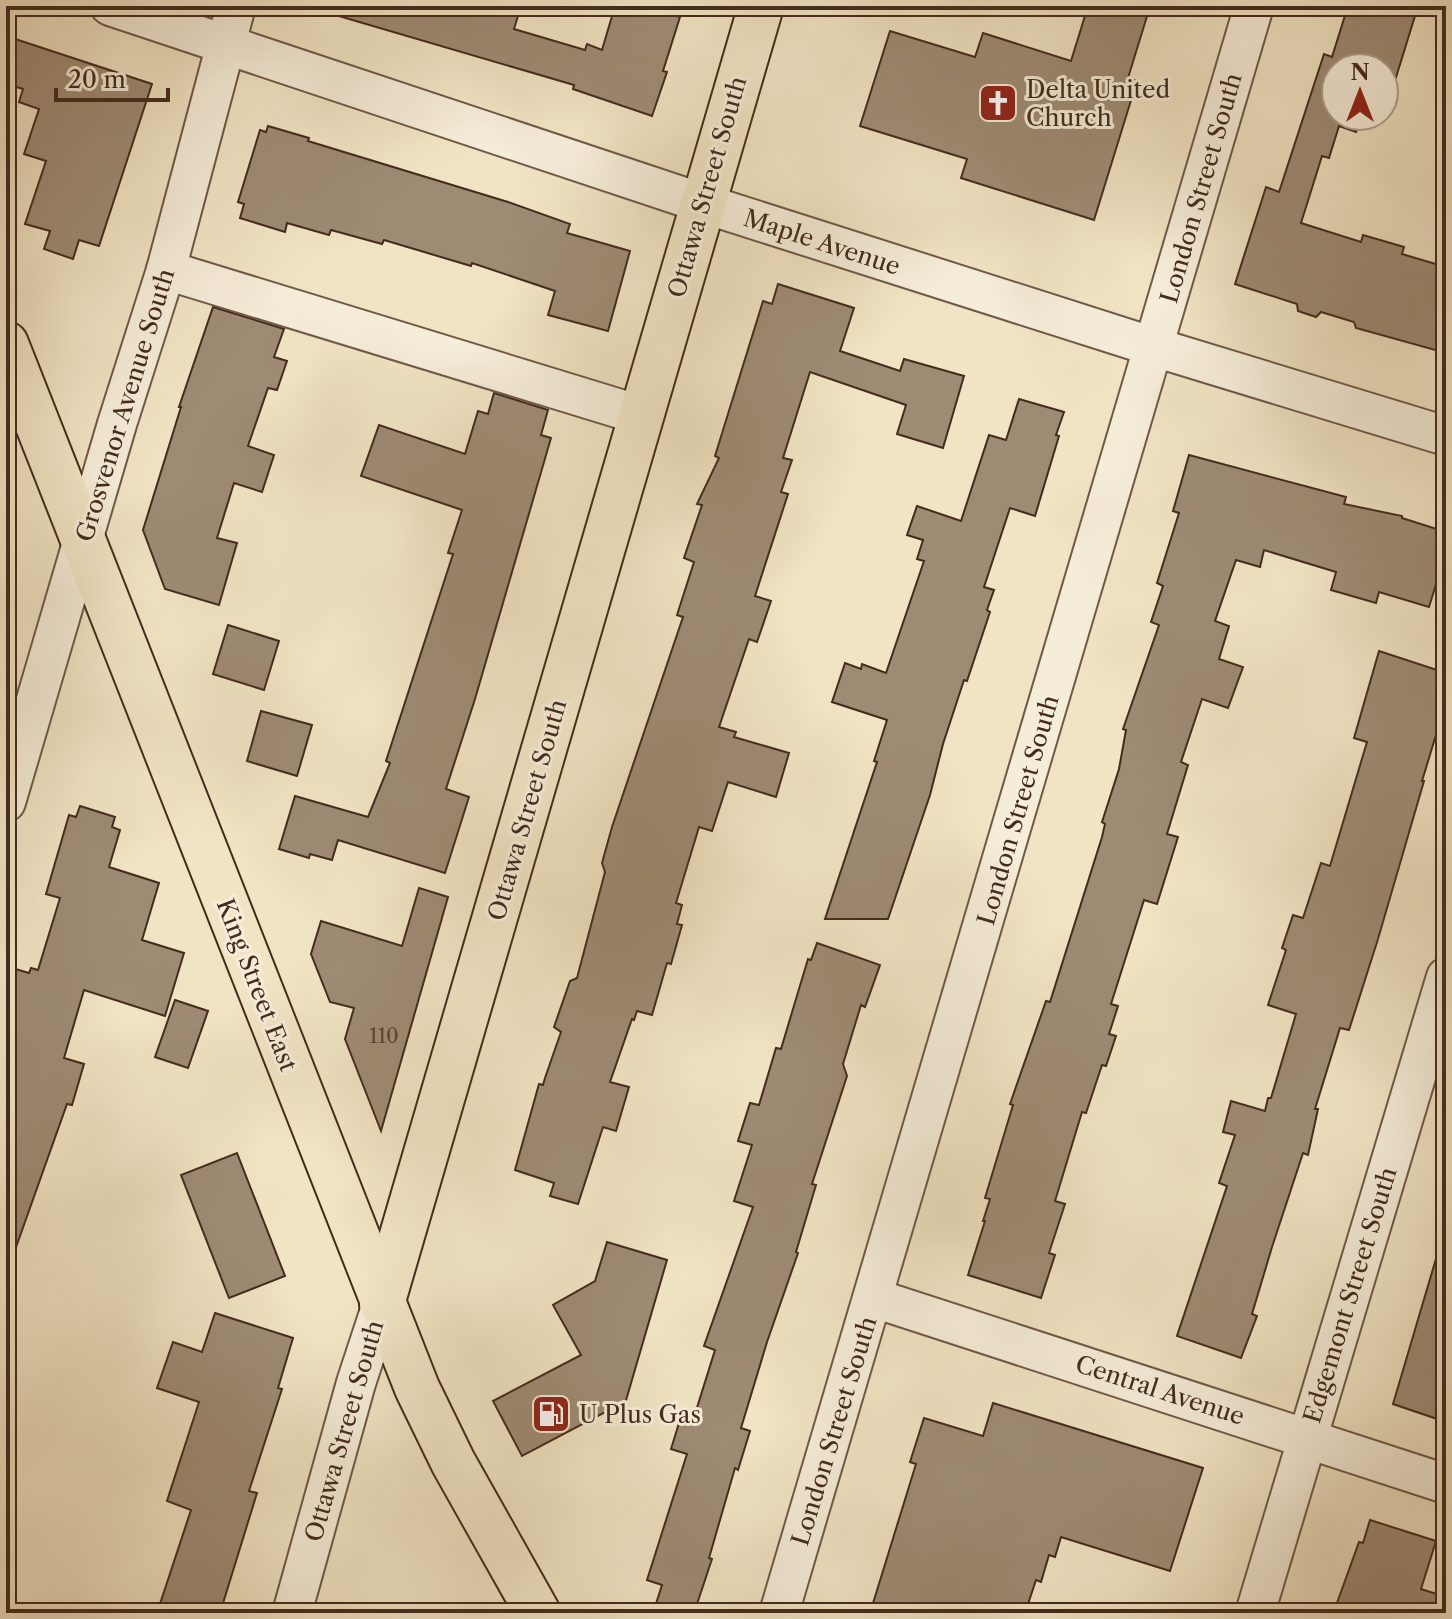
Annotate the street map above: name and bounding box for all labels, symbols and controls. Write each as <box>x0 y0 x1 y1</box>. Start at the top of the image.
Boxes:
scale bar <box>56 52 168 102</box>
north arrow <box>1320 52 1400 132</box>
text: N <box>1350 59 1370 86</box>
text: 20 m <box>68 65 126 94</box>
street label: London Street South <box>1154 70 1248 306</box>
street label: Ottawa Street South <box>662 73 752 301</box>
place label: Delta United Church <box>1026 75 1170 132</box>
church icon: Delta United Church <box>977 82 1019 124</box>
street label: Maple Avenue <box>740 203 904 281</box>
street label: Grosvenor Avenue South <box>70 265 180 545</box>
street label: London Street South <box>971 692 1065 928</box>
street label: Ottawa Street South <box>482 696 572 924</box>
street label: King Street East <box>211 895 303 1076</box>
house number: 110 <box>369 1024 399 1048</box>
street label: Edgemont Street South <box>1297 1164 1403 1426</box>
street label: London Street South <box>785 1313 883 1549</box>
street label: Ottawa Street South <box>299 1317 389 1545</box>
street label: Central Avenue <box>1072 1349 1248 1431</box>
fuel station icon: U Plus Gas <box>530 1393 572 1435</box>
place label: U Plus Gas <box>579 1400 701 1429</box>

